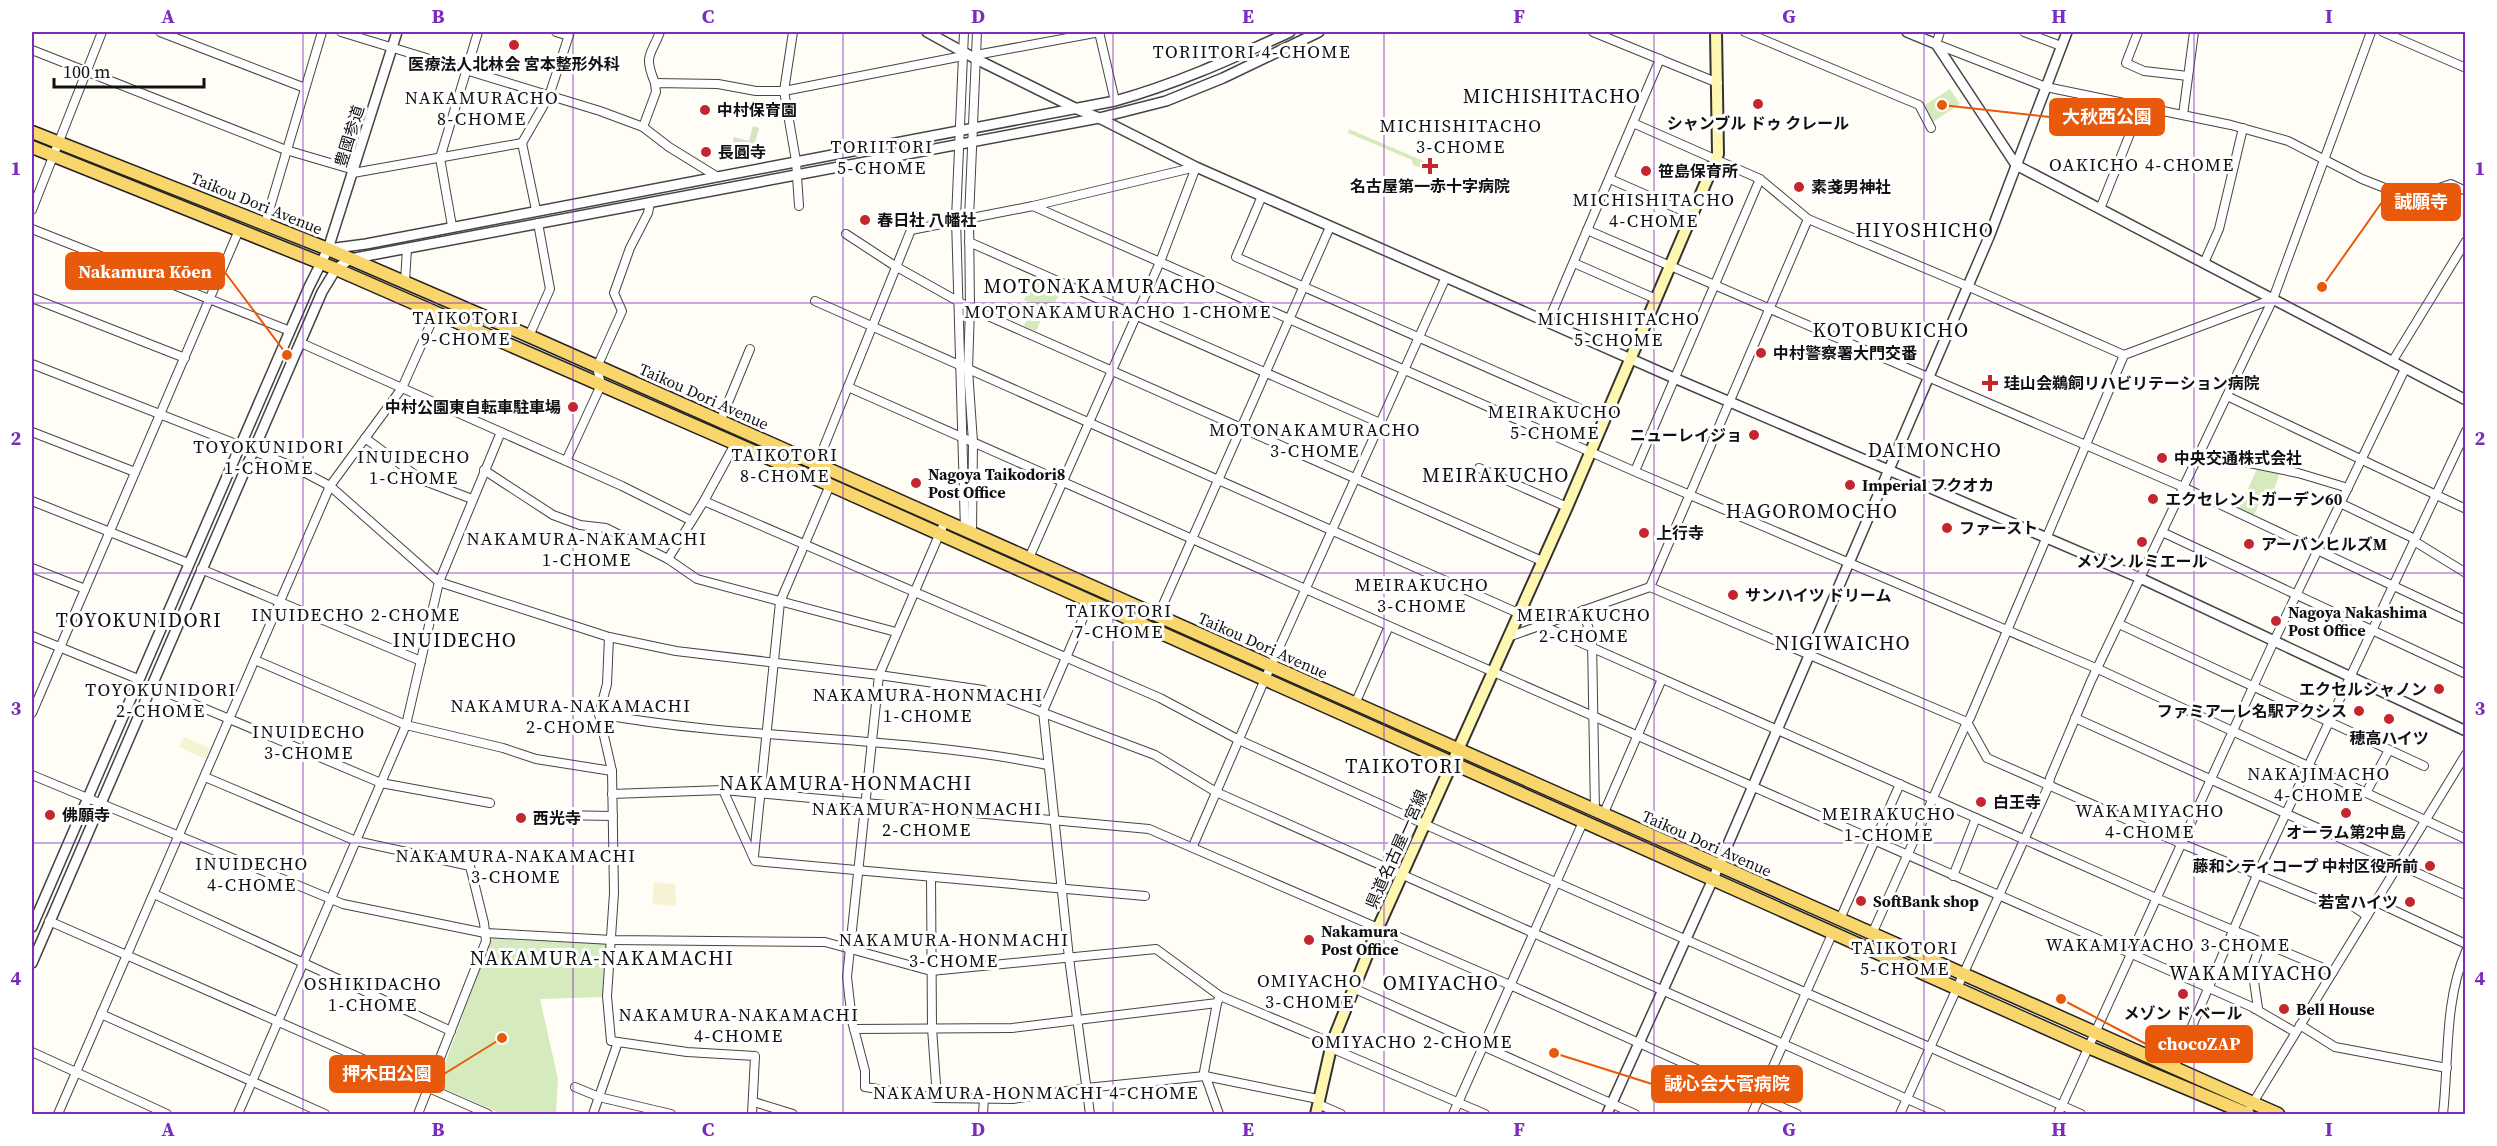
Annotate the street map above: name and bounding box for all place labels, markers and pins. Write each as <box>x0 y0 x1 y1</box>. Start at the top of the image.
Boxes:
marker: 医療法人北林会 宮本整形外科 <box>507 38 521 52</box>
place label: 医療法人北林会 宮本整形外科 <box>408 53 620 75</box>
marker: シャンブル ドゥ クレール <box>1751 97 1765 111</box>
place label: 中村保育園 <box>717 99 797 121</box>
callout: 大秋西公園 <box>2050 99 2164 135</box>
marker: 中村保育園 <box>698 103 712 117</box>
place label: シャンブル ドゥ クレール <box>1667 112 1849 134</box>
place label: 長圓寺 <box>718 141 766 163</box>
marker: 長圓寺 <box>699 145 713 159</box>
marker: 名古屋第一赤十字病院 <box>1421 157 1439 175</box>
place label: 笹島保育所 <box>1658 160 1738 182</box>
marker: 笹島保育所 <box>1639 164 1653 178</box>
place label: 名古屋第一赤十字病院 <box>1350 175 1510 197</box>
place label: 素戔男神社 <box>1811 176 1891 198</box>
marker: 素戔男神社 <box>1792 180 1806 194</box>
callout: 誠願寺 <box>2382 184 2460 220</box>
place label: 春日社 八幡社 <box>877 209 976 231</box>
marker: 春日社 八幡社 <box>858 213 872 227</box>
callout: Nakamura Kōen <box>66 253 224 289</box>
place label: 中村警察署大門交番 <box>1773 342 1917 364</box>
marker: 中村警察署大門交番 <box>1754 346 1768 360</box>
place label: 珪山会鵜飼リハビリテーション病院 <box>2004 372 2260 394</box>
marker: 珪山会鵜飼リハビリテーション病院 <box>1981 374 1999 392</box>
place label: 中村公園東自転車駐車場 <box>385 396 561 418</box>
marker: 中村公園東自転車駐車場 <box>566 400 580 414</box>
place label: ニューレイジョ <box>1630 424 1742 446</box>
marker: ニューレイジョ <box>1747 428 1761 442</box>
place label: 中央交通株式会社 <box>2174 447 2302 469</box>
marker: 中央交通株式会社 <box>2155 451 2169 465</box>
place label: Nagoya Taikodori8 Post Office <box>928 463 1066 503</box>
place label: Imperial フクオカ <box>1862 474 1994 496</box>
marker: Nagoya Taikodori8 Post Office <box>909 476 923 490</box>
marker: Imperial フクオカ <box>1843 478 1857 492</box>
place label: エクセレントガーデン60 <box>2165 488 2343 510</box>
marker: エクセレントガーデン60 <box>2146 492 2160 506</box>
place label: ファースト <box>1959 517 2038 539</box>
marker: ファースト <box>1940 521 1954 535</box>
place label: 上行寺 <box>1656 522 1704 544</box>
marker: 上行寺 <box>1637 526 1651 540</box>
place label: アーバンヒルズM <box>2261 533 2387 555</box>
marker: メゾン ルミエール <box>2135 535 2149 549</box>
marker: アーバンヒルズM <box>2242 537 2256 551</box>
place label: メゾン ルミエール <box>2076 550 2208 572</box>
place label: サンハイツ ドリーム <box>1745 584 1892 606</box>
marker: サンハイツ ドリーム <box>1726 588 1740 602</box>
place label: Nagoya Nakashima Post Office <box>2288 601 2428 641</box>
marker: Nagoya Nakashima Post Office <box>2269 614 2283 628</box>
place label: エクセルシャノン <box>2299 678 2427 700</box>
marker: エクセルシャノン <box>2432 682 2446 696</box>
place label: ファミアーレ名駅アクシス <box>2157 700 2347 722</box>
marker: ファミアーレ名駅アクシス <box>2352 704 2366 718</box>
marker: 穂高ハイツ <box>2382 712 2396 726</box>
place label: 穂高ハイツ <box>2349 727 2429 749</box>
place label: 白王寺 <box>1993 791 2041 813</box>
marker: 白王寺 <box>1974 795 1988 809</box>
place label: 佛願寺 <box>62 804 110 826</box>
marker: オーラム第2中島 <box>2339 806 2353 820</box>
place label: 西光寺 <box>533 807 581 829</box>
marker: 佛願寺 <box>43 808 57 822</box>
marker: 西光寺 <box>514 811 528 825</box>
place label: オーラム第2中島 <box>2286 821 2406 843</box>
place label: 藤和シティコープ 中村区役所前 <box>2192 855 2418 877</box>
marker: 藤和シティコープ 中村区役所前 <box>2423 859 2437 873</box>
place label: SoftBank shop <box>1873 890 1979 912</box>
place label: 若宮ハイツ <box>2318 891 2398 913</box>
marker: SoftBank shop <box>1854 894 1868 908</box>
marker: 若宮ハイツ <box>2403 895 2417 909</box>
place label: Nakamura Post Office <box>1321 920 1399 960</box>
marker: Nakamura Post Office <box>1302 933 1316 947</box>
marker: メゾン ド ベール <box>2176 987 2190 1001</box>
place label: Bell House <box>2296 998 2375 1020</box>
place label: メゾン ド ベール <box>2124 1002 2242 1024</box>
marker: Bell House <box>2277 1002 2291 1016</box>
callout: chocoZAP <box>2146 1026 2252 1062</box>
callout: 押木田公園 <box>330 1056 444 1092</box>
callout: 誠心会大菅病院 <box>1652 1066 1802 1102</box>

